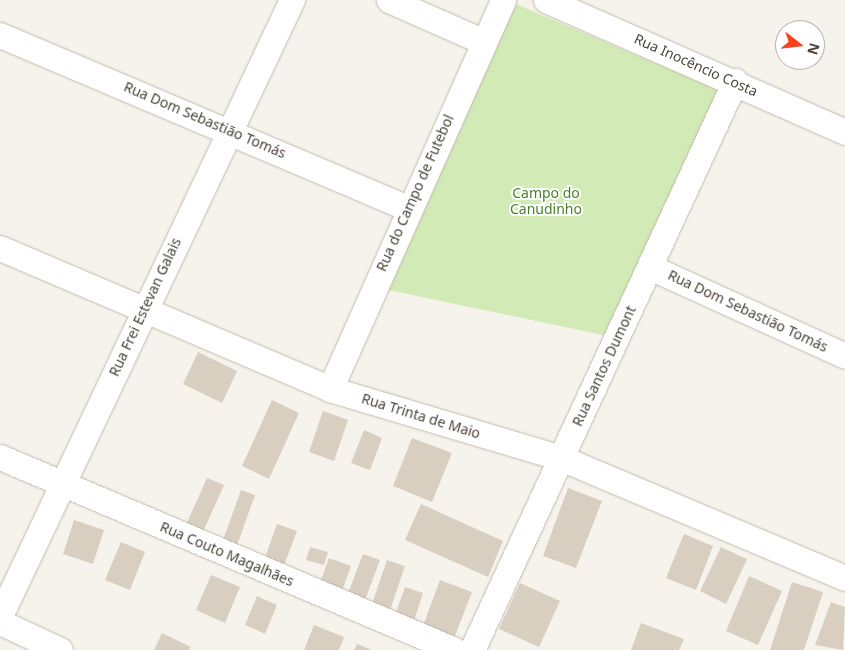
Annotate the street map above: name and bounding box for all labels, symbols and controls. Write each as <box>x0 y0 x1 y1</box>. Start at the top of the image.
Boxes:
north arrow <box>775 20 825 70</box>
street label: Rua Inocêncio Costa <box>632 30 760 100</box>
text: N <box>803 41 825 57</box>
street label: Rua Dom Sebastião Tomás <box>121 78 289 162</box>
street label: Rua do Campo de Futebol <box>373 112 457 274</box>
park label: Campo do Canudinho <box>510 185 582 218</box>
street label: Rua Frei Estevan Galais <box>105 235 185 379</box>
street label: Rua Dom Sebastião Tomás <box>665 266 831 356</box>
street label: Rua Santos Dumont <box>569 303 639 429</box>
street label: Rua Trinta de Maio <box>360 390 482 442</box>
street label: Rua Couto Magalhães <box>158 518 296 590</box>

